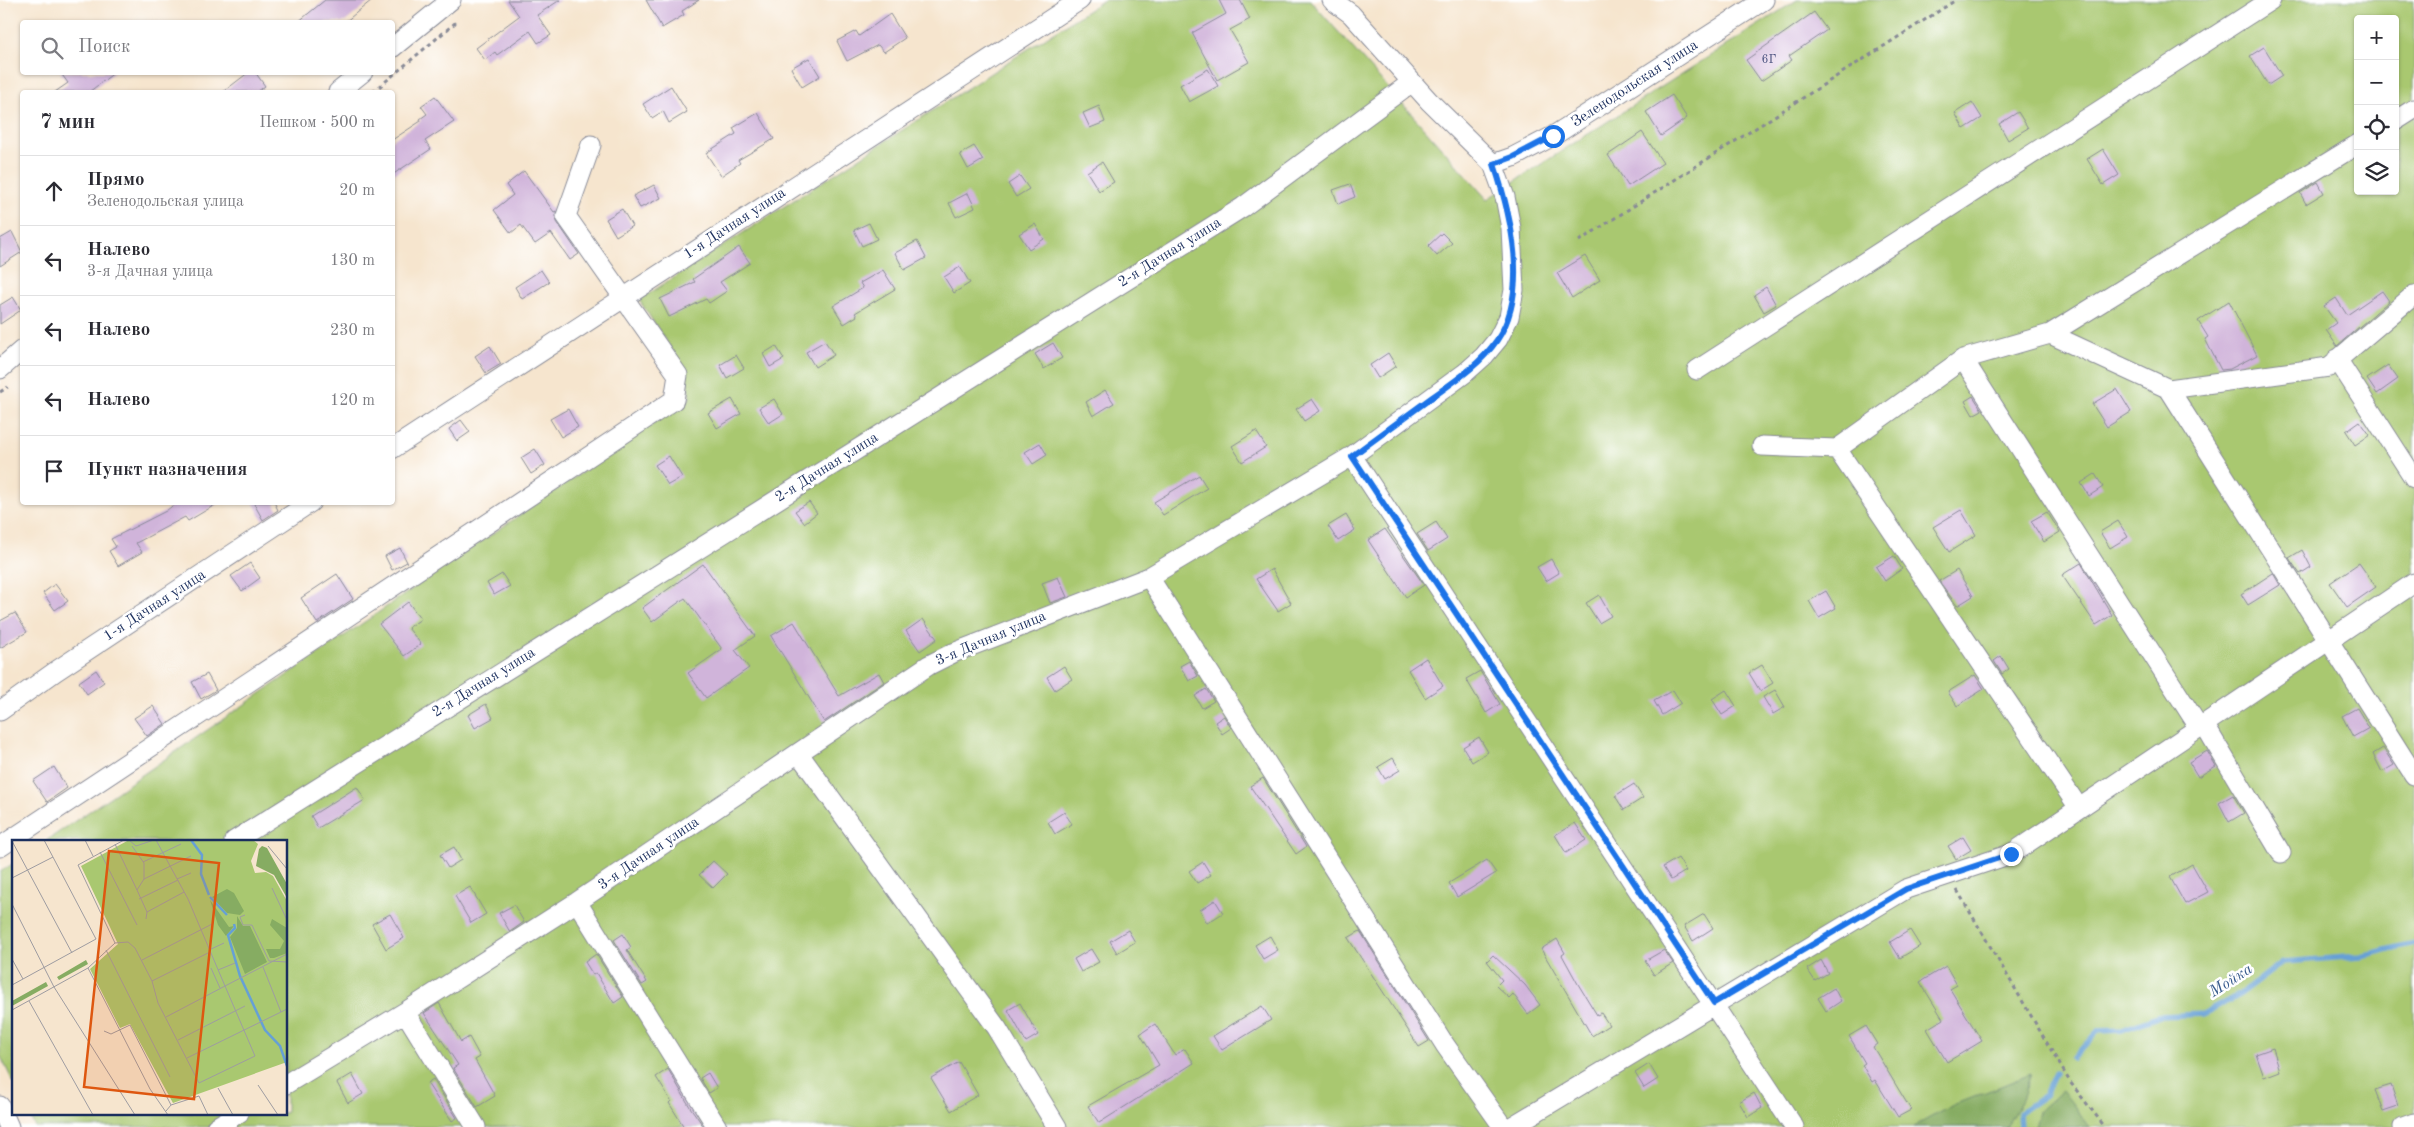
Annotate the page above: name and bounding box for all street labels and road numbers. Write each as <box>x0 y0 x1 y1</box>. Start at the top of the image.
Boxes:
street label: Зеленодольская улица <box>1569 37 1701 130</box>
street label: 1-я Дачная улица <box>681 185 789 262</box>
street label: 2-я Дачная улица <box>1116 215 1225 291</box>
street label: 2-я Дачная улица <box>773 430 882 506</box>
street label: 1-я Дачная улица <box>101 567 209 644</box>
street label: 3-я Дачная улица <box>934 609 1049 669</box>
street label: 2-я Дачная улица <box>430 645 539 721</box>
street label: 3-я Дачная улица <box>596 814 703 893</box>

